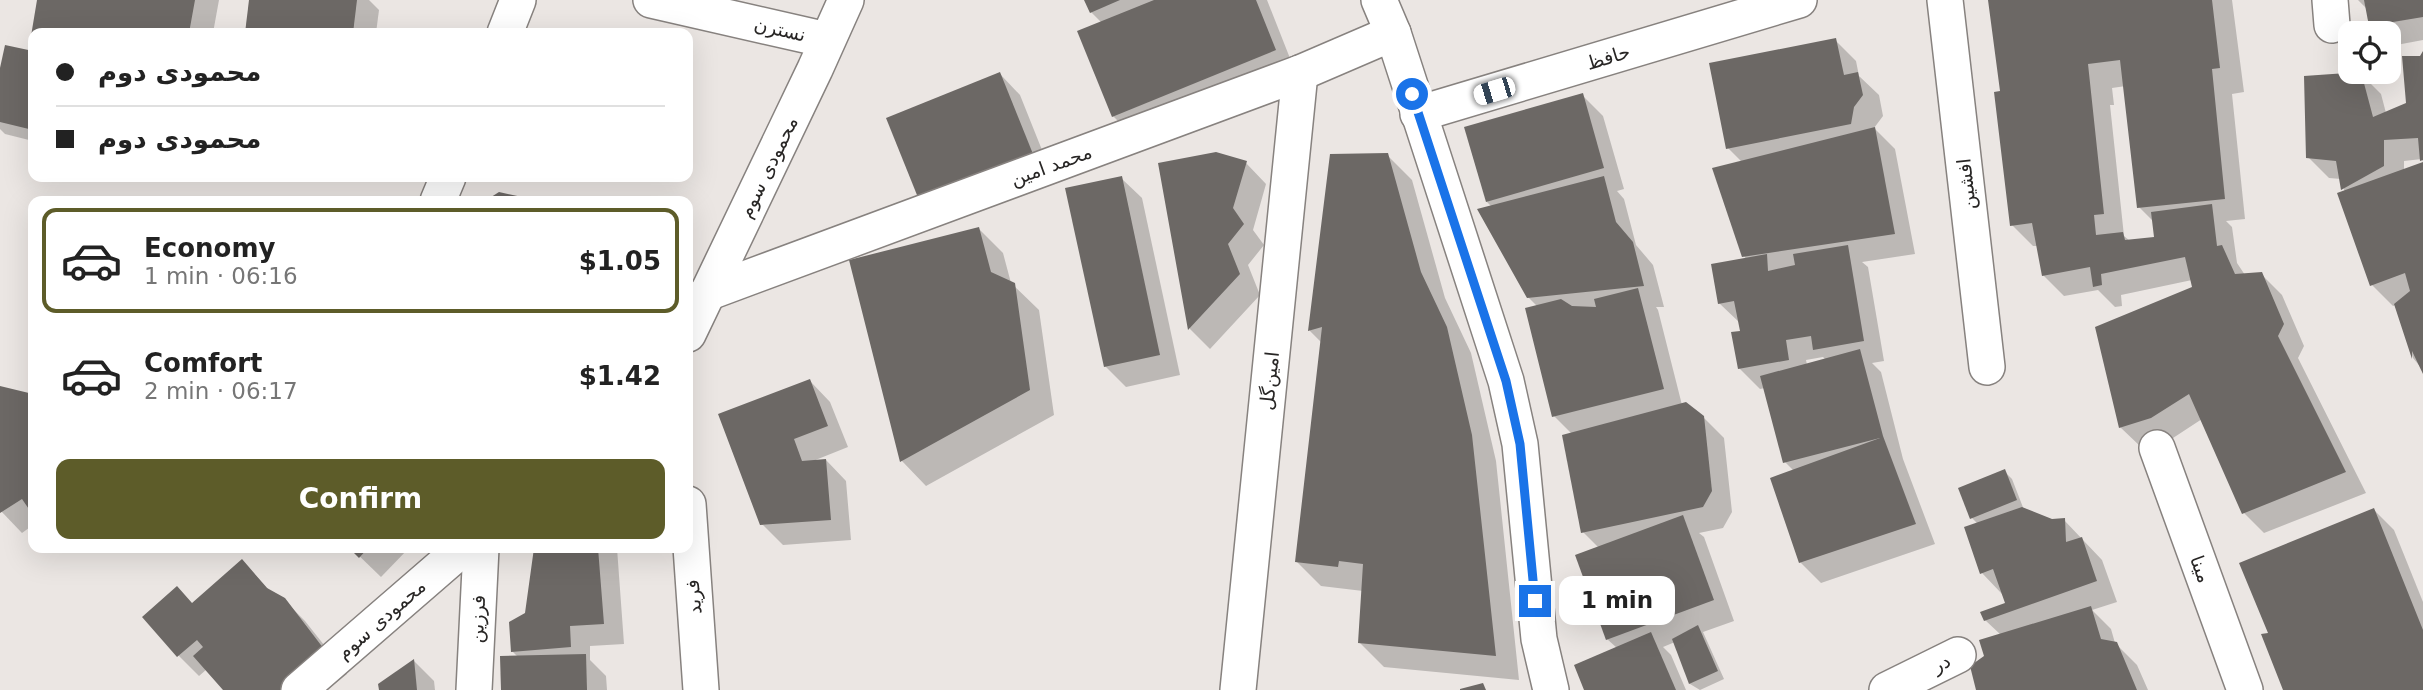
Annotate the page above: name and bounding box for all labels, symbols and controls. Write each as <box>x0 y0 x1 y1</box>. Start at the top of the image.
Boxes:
street label: نسترن <box>752 12 808 47</box>
map controls <box>2338 21 2401 84</box>
button: locate <box>2338 21 2401 84</box>
street label: حافظ <box>1583 40 1633 74</box>
text: محمودی دوم <box>98 57 261 87</box>
car <box>1471 75 1518 107</box>
route start <box>1396 78 1428 110</box>
street label: محمودی سوم <box>734 113 803 222</box>
text: محمودی دوم <box>98 124 261 154</box>
street label: محمد امین <box>1007 140 1095 191</box>
street label: افشین <box>1952 157 1981 211</box>
icon: car <box>60 229 123 292</box>
text: Economy <box>144 233 275 263</box>
text: $1.05 <box>579 246 661 276</box>
text: 1 min · 06:16 <box>144 263 298 289</box>
icon: car <box>60 344 123 407</box>
text: Comfort <box>144 348 262 378</box>
street label: امین‌گل <box>1255 350 1284 412</box>
text: $1.42 <box>579 361 661 391</box>
text: 2 min · 06:17 <box>144 378 298 404</box>
button: Confirm <box>56 459 665 539</box>
street label: مینا <box>2186 552 2216 586</box>
street label: محمودی سوم <box>332 575 430 664</box>
callout: 1 min <box>1560 576 1675 626</box>
street label: فرید <box>681 579 706 615</box>
route end <box>1519 585 1551 617</box>
text: 1 min <box>1581 587 1653 613</box>
street label: فرزین <box>465 594 490 644</box>
street label: در <box>1927 649 1954 678</box>

